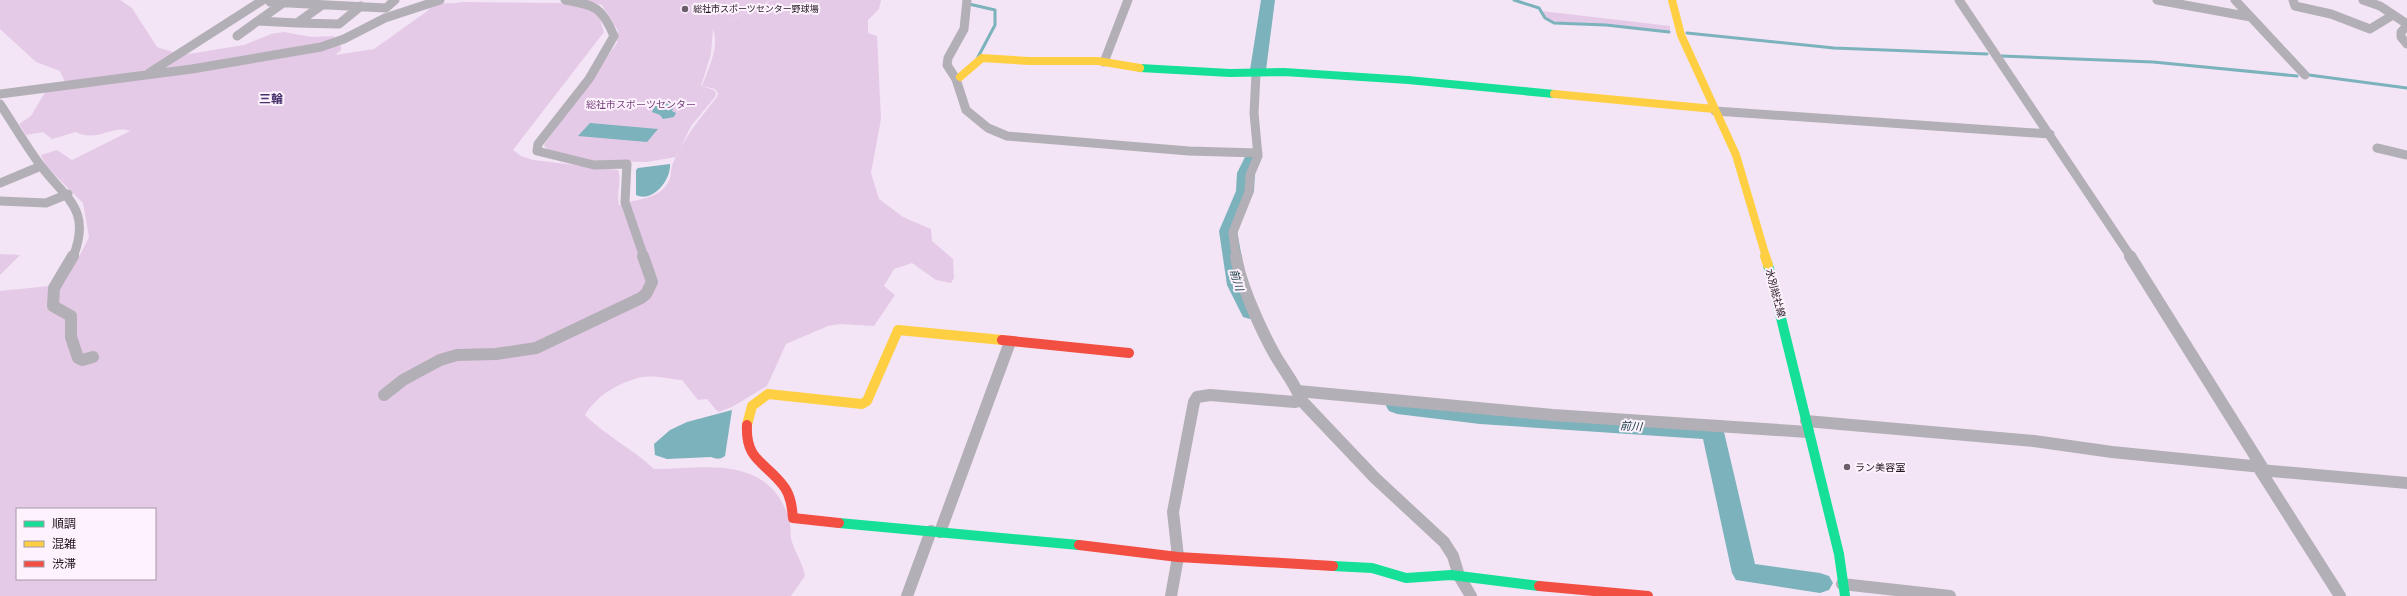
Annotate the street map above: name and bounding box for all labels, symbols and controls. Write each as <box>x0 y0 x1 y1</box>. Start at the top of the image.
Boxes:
marker: 総社市スポーツセンター野球場 <box>680 4 690 14</box>
place label: 総社市スポーツセンター野球場 <box>693 4 819 14</box>
district label: 三輪 <box>259 92 283 106</box>
park label: 総社市スポーツセンター <box>586 99 696 111</box>
water label: 前川 <box>1227 268 1246 293</box>
street label: 水別総社線 <box>1763 268 1787 319</box>
water label: 前川 <box>1620 419 1643 434</box>
marker: ラン美容室 <box>1842 462 1852 472</box>
place label: ラン美容室 <box>1855 462 1905 474</box>
legend <box>16 508 156 580</box>
text: 順調 <box>52 517 76 531</box>
text: 混雑 <box>52 537 76 551</box>
text: 渋滞 <box>52 557 76 571</box>

